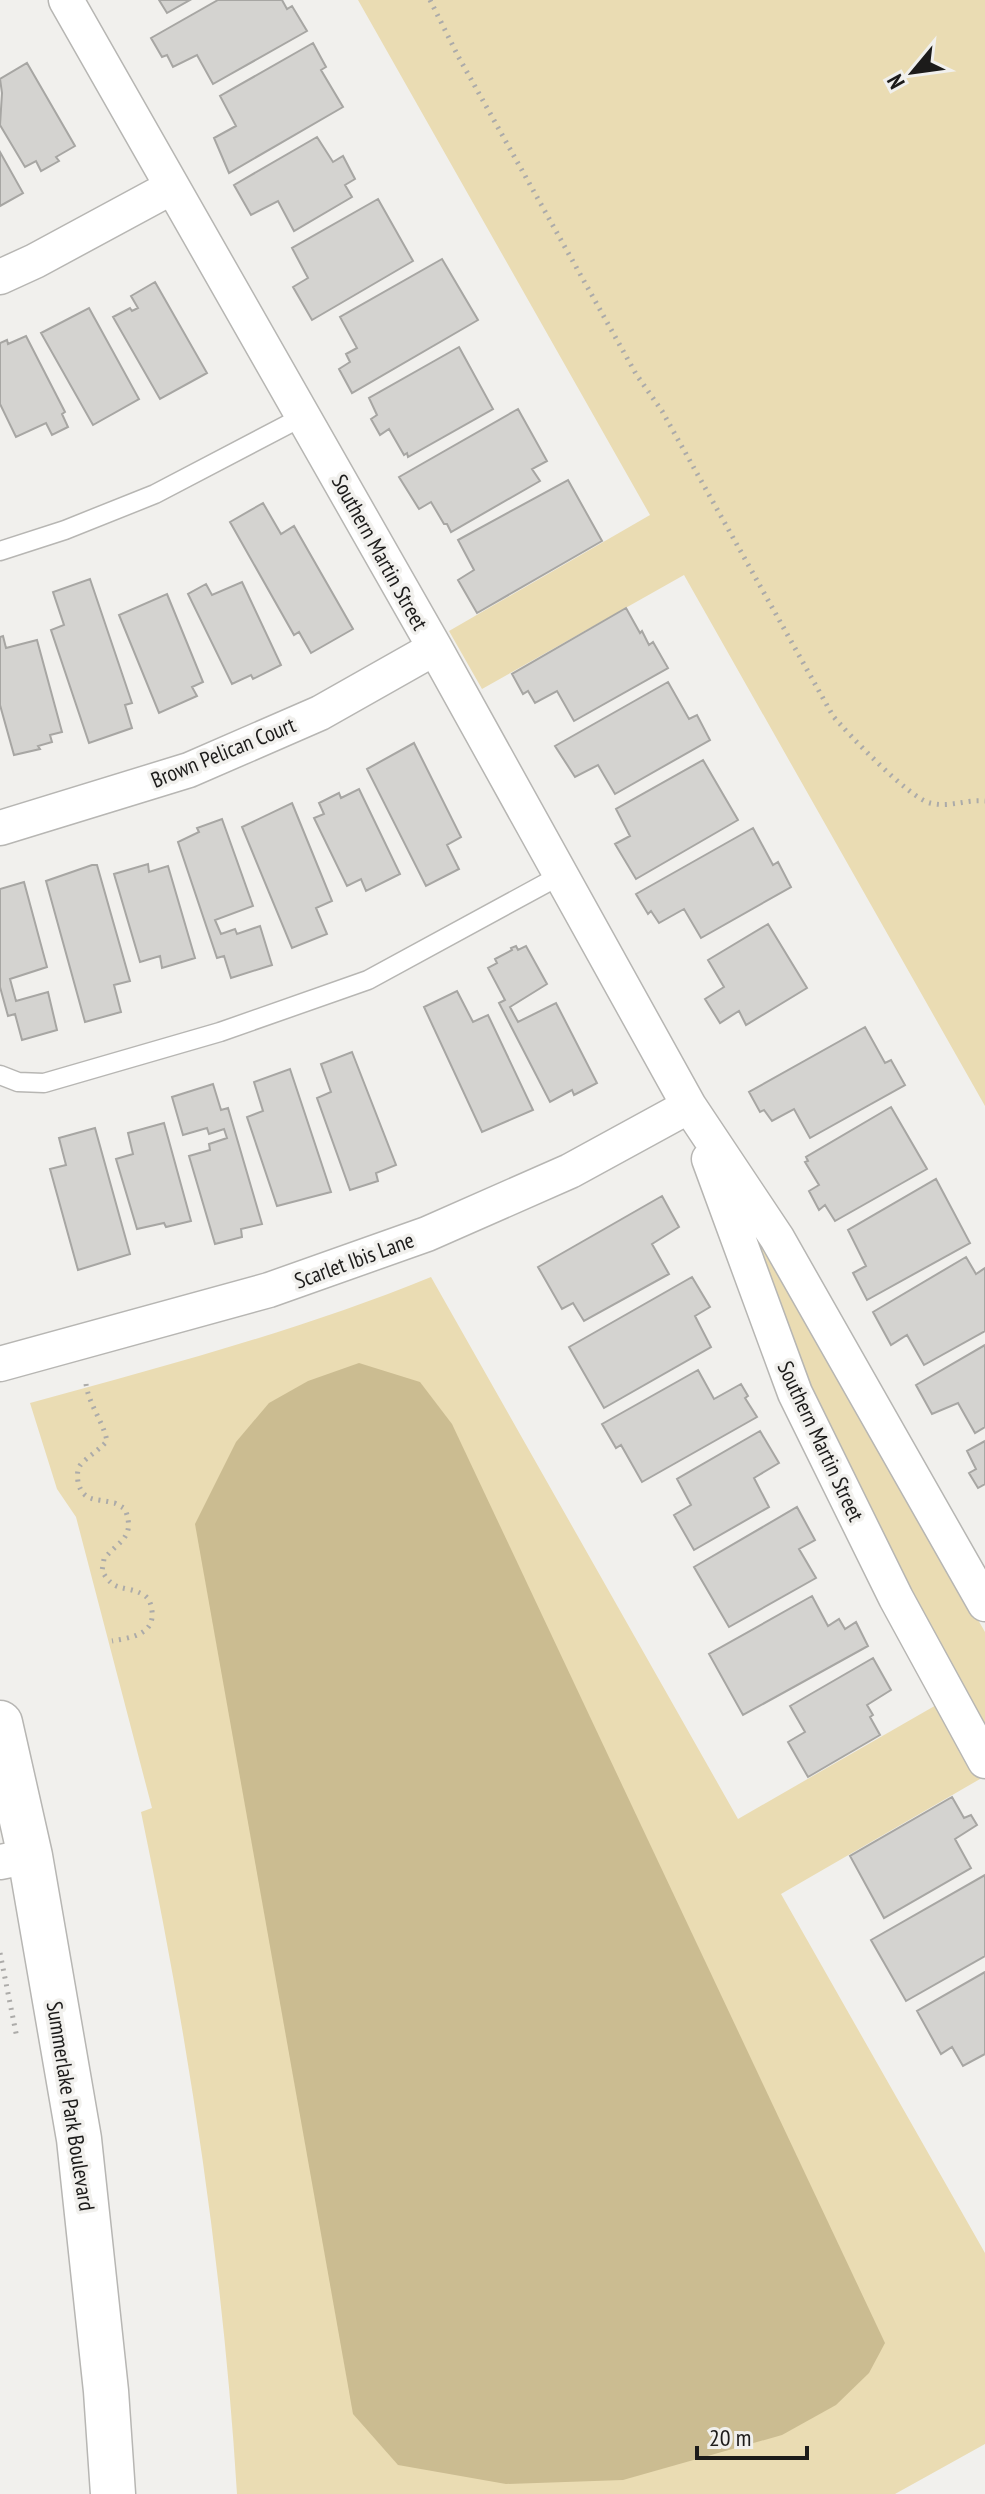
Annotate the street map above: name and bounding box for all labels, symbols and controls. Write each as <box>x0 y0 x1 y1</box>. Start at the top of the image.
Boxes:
north arrow <box>873 32 953 112</box>
text: N <box>880 70 911 94</box>
street label: Southern Martin Street <box>326 469 434 635</box>
street label: Brown Pelican Court <box>147 710 299 794</box>
street label: Scarlet Ibis Lane <box>291 1225 417 1295</box>
street label: Southern Martin Street <box>772 1356 870 1526</box>
street label: Summerlake Park Boulevard <box>41 1999 101 2213</box>
scale bar <box>697 2410 807 2460</box>
text: 20 m <box>709 2422 751 2453</box>

